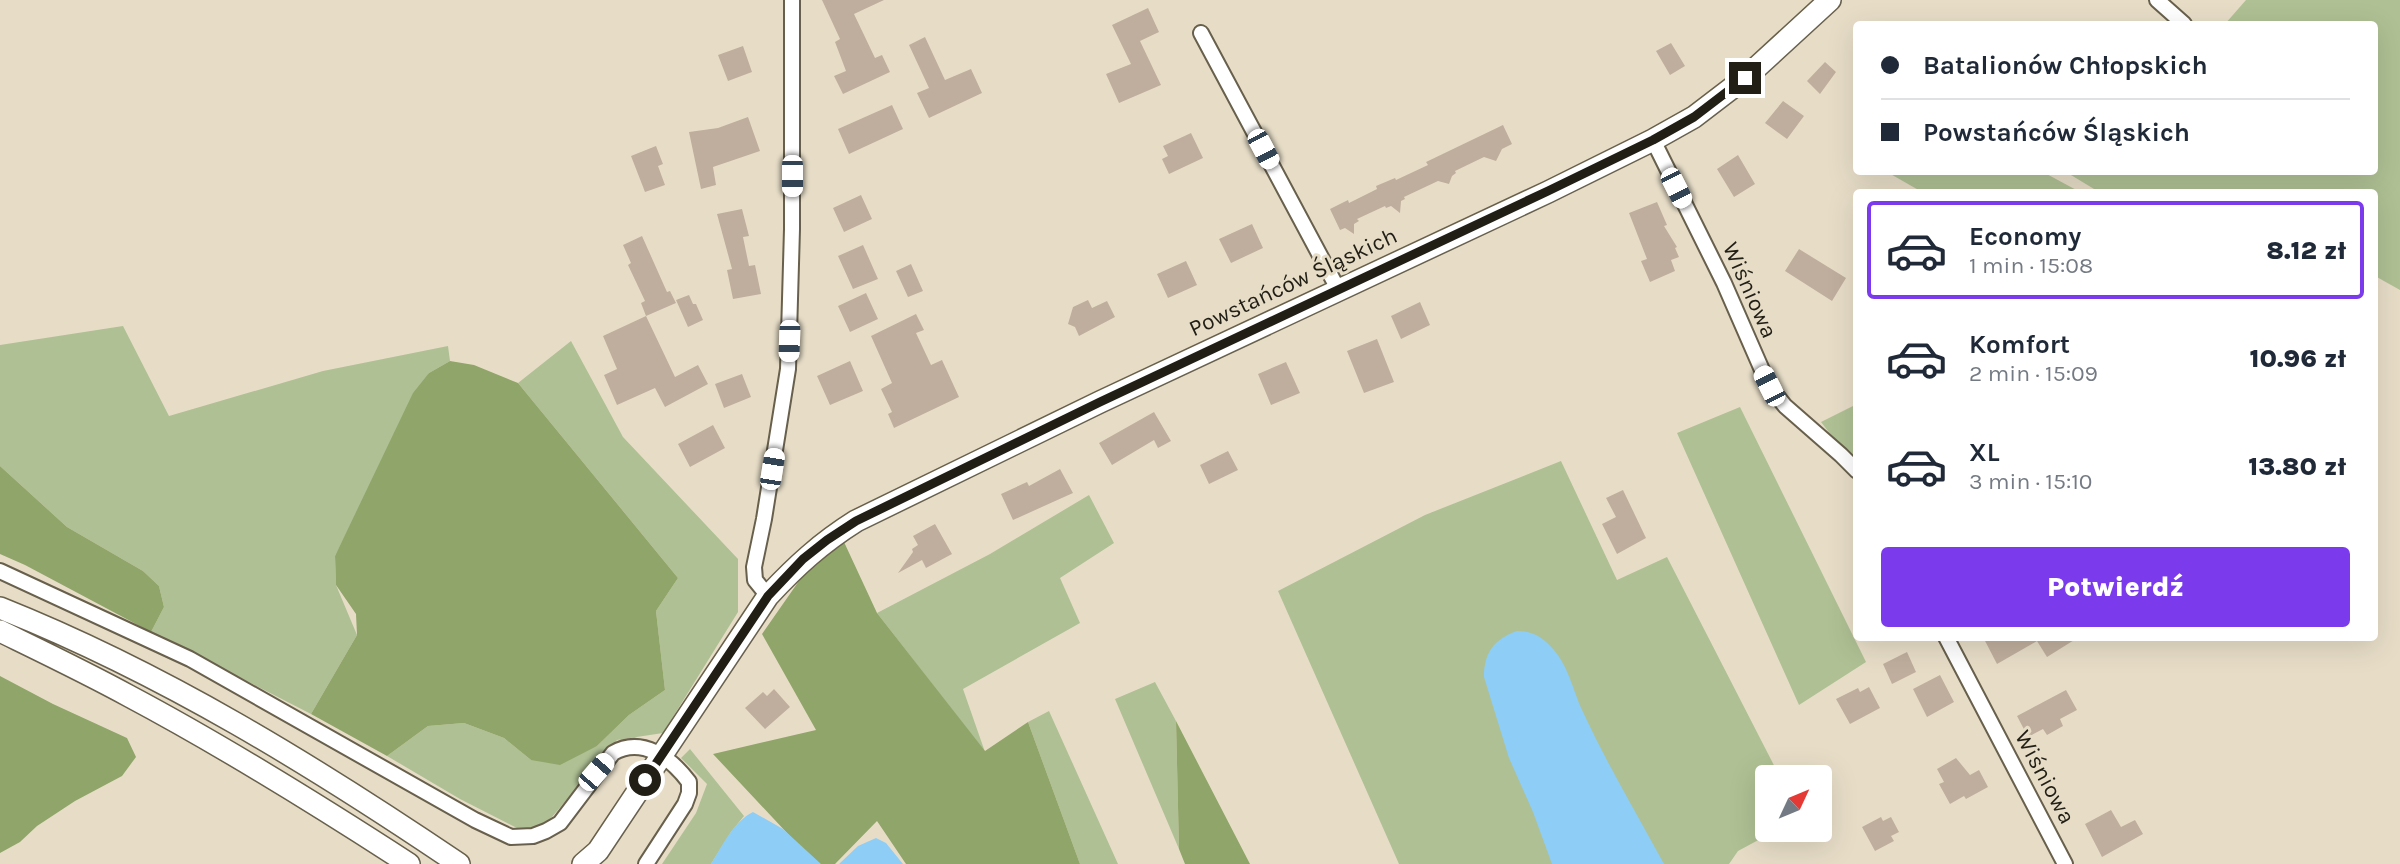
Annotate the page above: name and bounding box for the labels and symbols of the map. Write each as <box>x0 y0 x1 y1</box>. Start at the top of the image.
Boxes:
route end <box>1729 62 1761 94</box>
car <box>1244 126 1283 172</box>
car <box>782 155 803 197</box>
car <box>1658 165 1695 211</box>
street label: Powstańców Śląskich <box>1185 222 1401 342</box>
street label: Wiśniowa <box>1717 238 1783 342</box>
car <box>778 320 801 362</box>
car <box>1751 363 1788 409</box>
car <box>759 447 786 491</box>
street label: Wiśniowa <box>2009 726 2081 828</box>
car <box>575 749 618 795</box>
route start <box>629 764 661 796</box>
north arrow <box>1755 765 1832 842</box>

